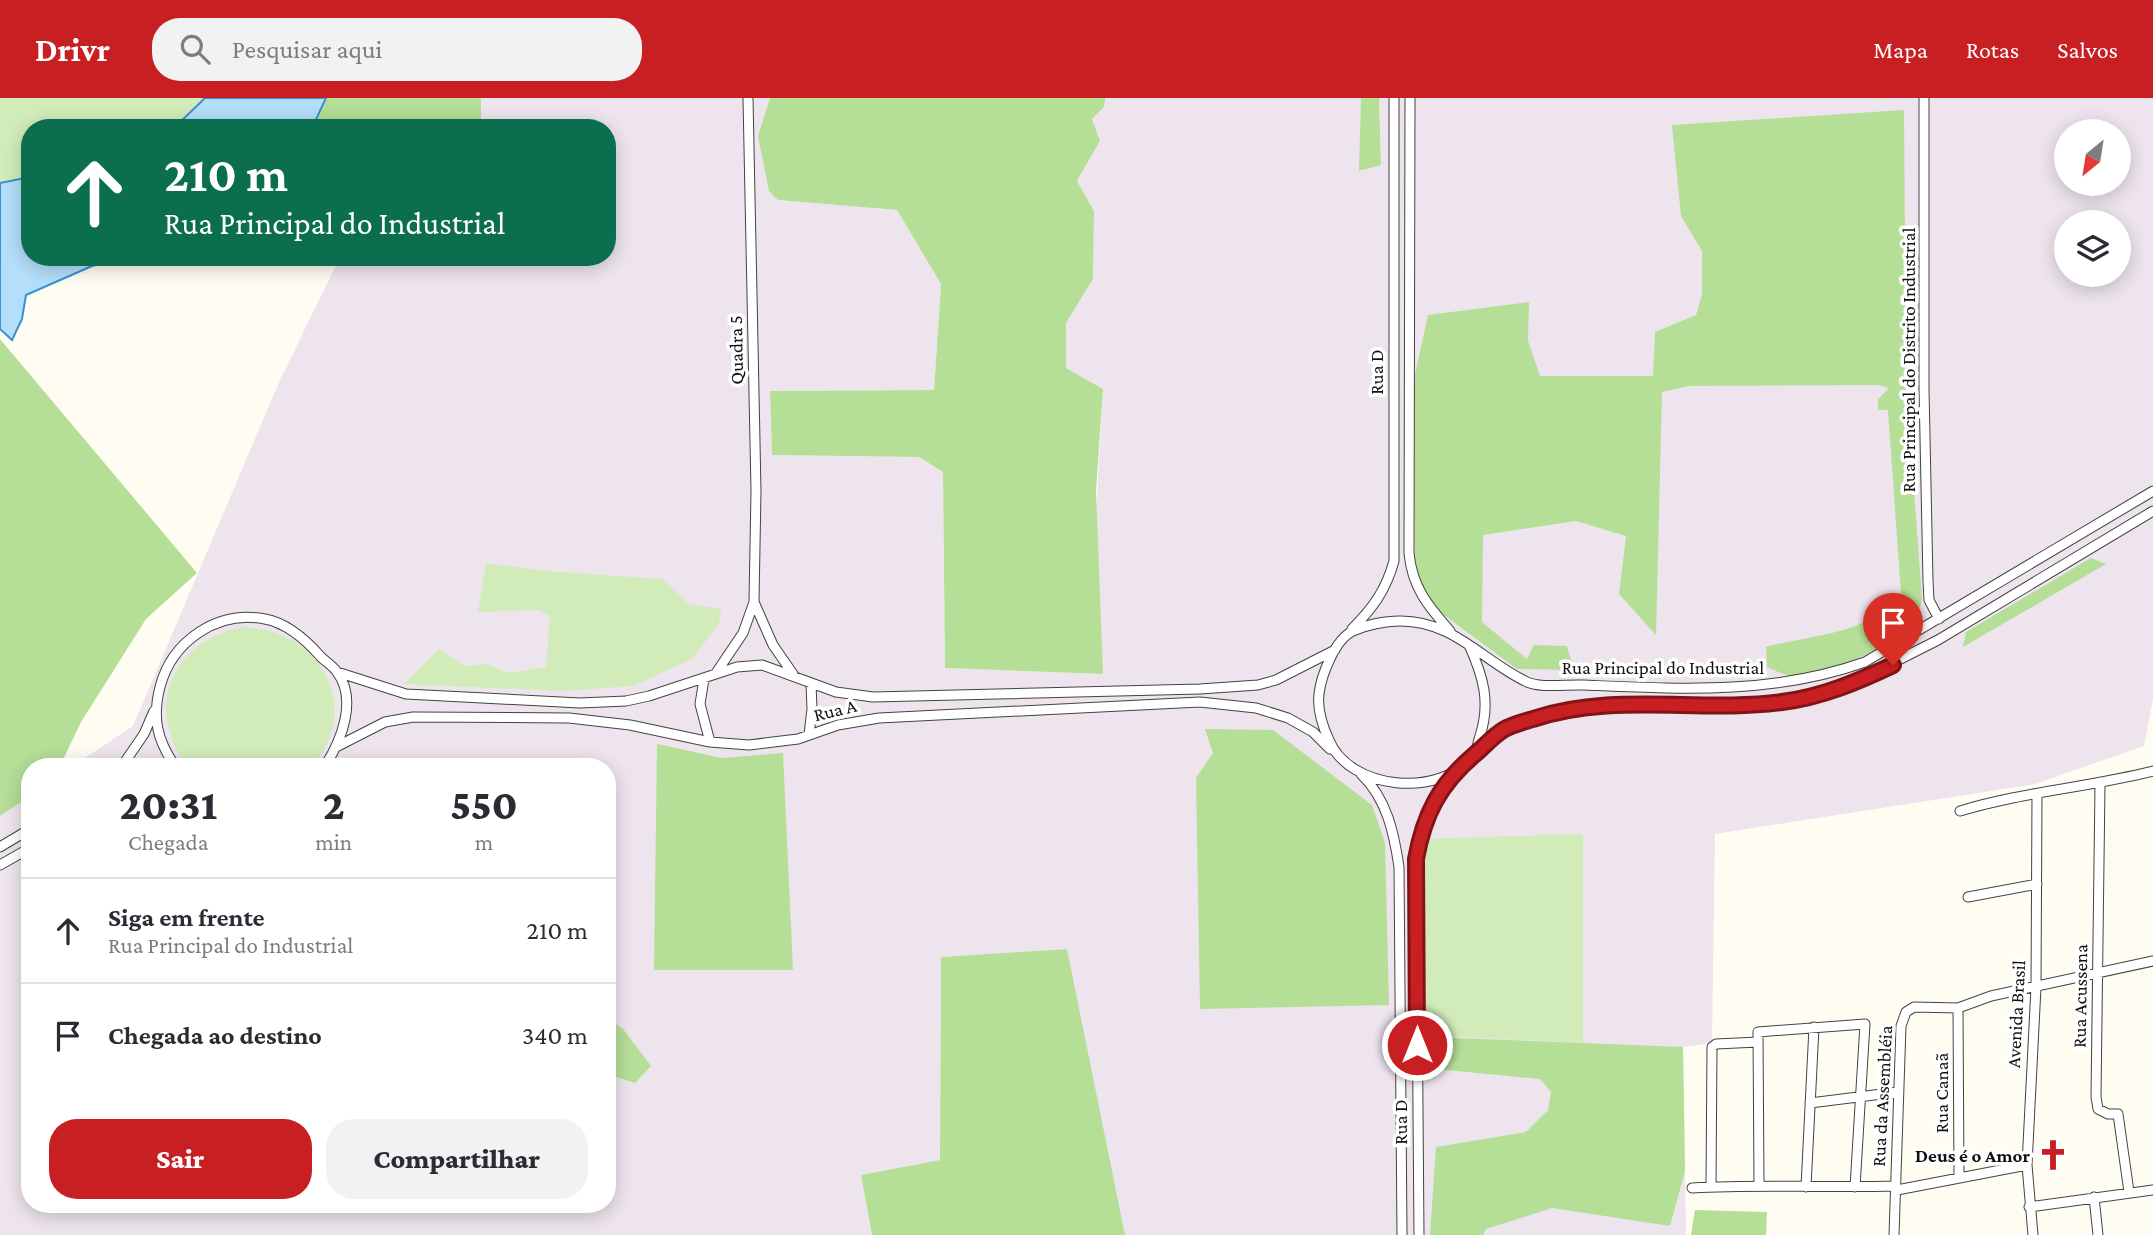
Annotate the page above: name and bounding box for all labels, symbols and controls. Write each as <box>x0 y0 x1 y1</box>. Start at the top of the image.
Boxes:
search box <box>152 18 642 81</box>
icon: search <box>176 30 214 68</box>
text: Drivr <box>35 31 110 68</box>
text: Pesquisar aqui <box>232 35 382 64</box>
text: Mapa <box>1873 36 1928 63</box>
text: Rotas <box>1966 36 2019 63</box>
text: Salvos <box>2057 36 2118 63</box>
north arrow <box>2054 119 2132 196</box>
map controls <box>2054 119 2131 287</box>
icon: ahead <box>49 147 140 238</box>
text: 210 m <box>164 147 288 202</box>
text: Rua Principal do Industrial <box>164 205 505 241</box>
button: layers <box>2054 210 2131 287</box>
street label: Rua Principal do Distrito Industrial <box>1898 228 1919 492</box>
street label: Quadra 5 <box>725 315 747 385</box>
street label: Rua D <box>1366 349 1387 395</box>
pin <box>1863 593 1923 665</box>
icon: arrive <box>1874 604 1912 642</box>
street label: Rua Principal do Industrial <box>1562 657 1764 678</box>
street label: Rua A <box>811 694 859 725</box>
text: 20:31 <box>119 781 217 828</box>
text: 2 <box>323 781 345 828</box>
text: 550 <box>450 781 518 828</box>
text: Chegada <box>128 829 208 855</box>
text: min <box>315 829 352 855</box>
text: m <box>475 829 493 855</box>
text: Siga em frente <box>108 903 265 932</box>
icon: ahead <box>49 912 87 950</box>
text: 210 m <box>527 916 588 945</box>
text: Rua Principal do Industrial <box>108 932 353 958</box>
street label: Rua Acussena <box>2069 944 2091 1048</box>
street label: Avenida Brasil <box>2003 960 2029 1068</box>
position arrow <box>1380 1008 1454 1082</box>
icon: arrive <box>49 1017 87 1055</box>
text: Chegada ao destino <box>108 1021 322 1050</box>
text: 340 m <box>522 1021 588 1050</box>
street label: Rua da Assembléia <box>1868 1025 1896 1167</box>
street label: Rua Canaã <box>1931 1053 1952 1133</box>
street label: Rua D <box>1390 1099 1411 1145</box>
button: Sair <box>49 1119 312 1199</box>
button: Compartilhar <box>326 1119 588 1199</box>
church icon: Deus é o Amor <box>2036 1138 2070 1172</box>
place label: Deus é o Amor <box>1915 1145 2030 1166</box>

